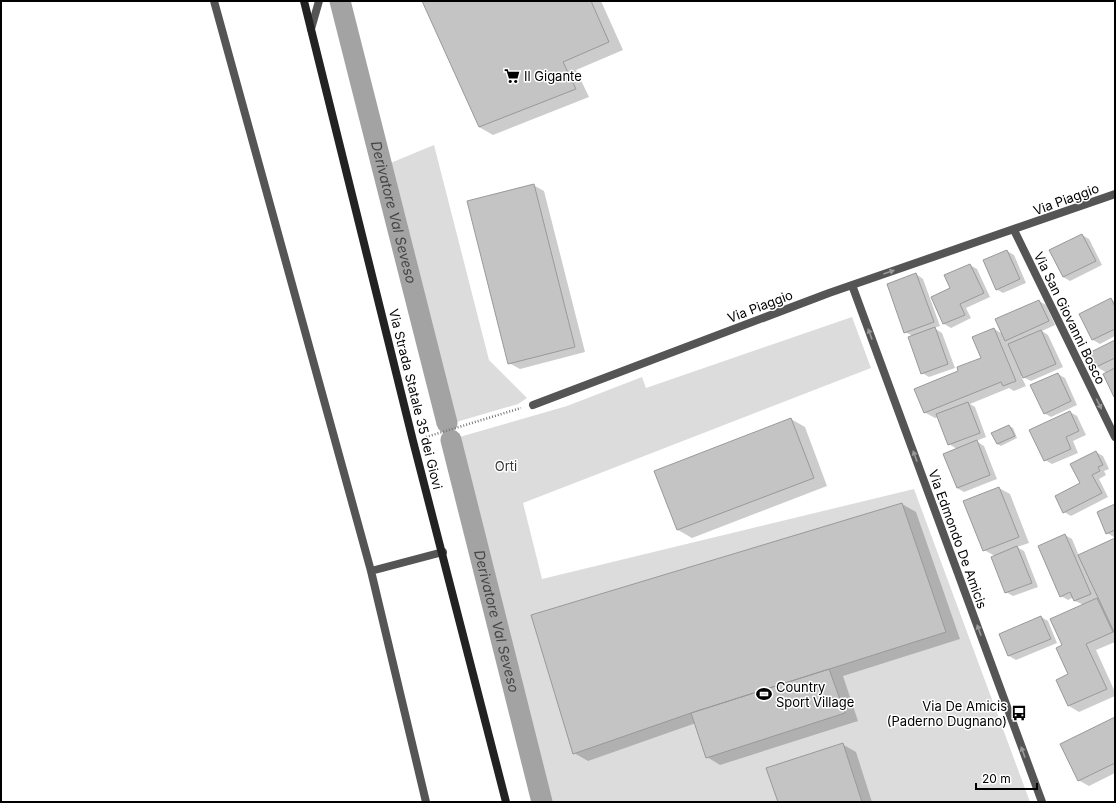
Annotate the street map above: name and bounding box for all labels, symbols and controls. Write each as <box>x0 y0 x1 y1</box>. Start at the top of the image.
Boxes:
supermarket icon: Il Gigante <box>503 67 521 85</box>
place label: Il Gigante <box>524 68 582 84</box>
water label: Derivatore Val Seveso <box>368 139 420 285</box>
street label: Via Piaggio <box>1031 180 1101 218</box>
street label: Via San Giovanni Bosco <box>1031 249 1109 387</box>
one-way arrow <box>883 268 895 274</box>
street label: Via Piaggio <box>725 286 795 326</box>
street label: Via Strada Statale 35 dei Giovi <box>386 307 446 491</box>
one-way arrow <box>866 327 872 339</box>
one-way arrow <box>1095 398 1102 409</box>
one-way arrow <box>911 449 917 461</box>
park label: Orti <box>495 458 517 474</box>
street label: Via Edmondo De Amicis <box>925 467 991 611</box>
water label: Derivatore Val Seveso <box>471 548 523 694</box>
one-way arrow <box>975 624 981 636</box>
place label: Country Sport Village <box>776 679 854 710</box>
sports icon: Country Sport Village <box>755 685 773 703</box>
place label: Via De Amicis (Paderno Dugnano) <box>887 698 1007 729</box>
bus stop icon: Via De Amicis (Paderno Dugnano) <box>1010 704 1028 722</box>
one-way arrow <box>1020 746 1026 758</box>
scale bar <box>976 765 1037 791</box>
text: 20 m <box>982 771 1011 786</box>

